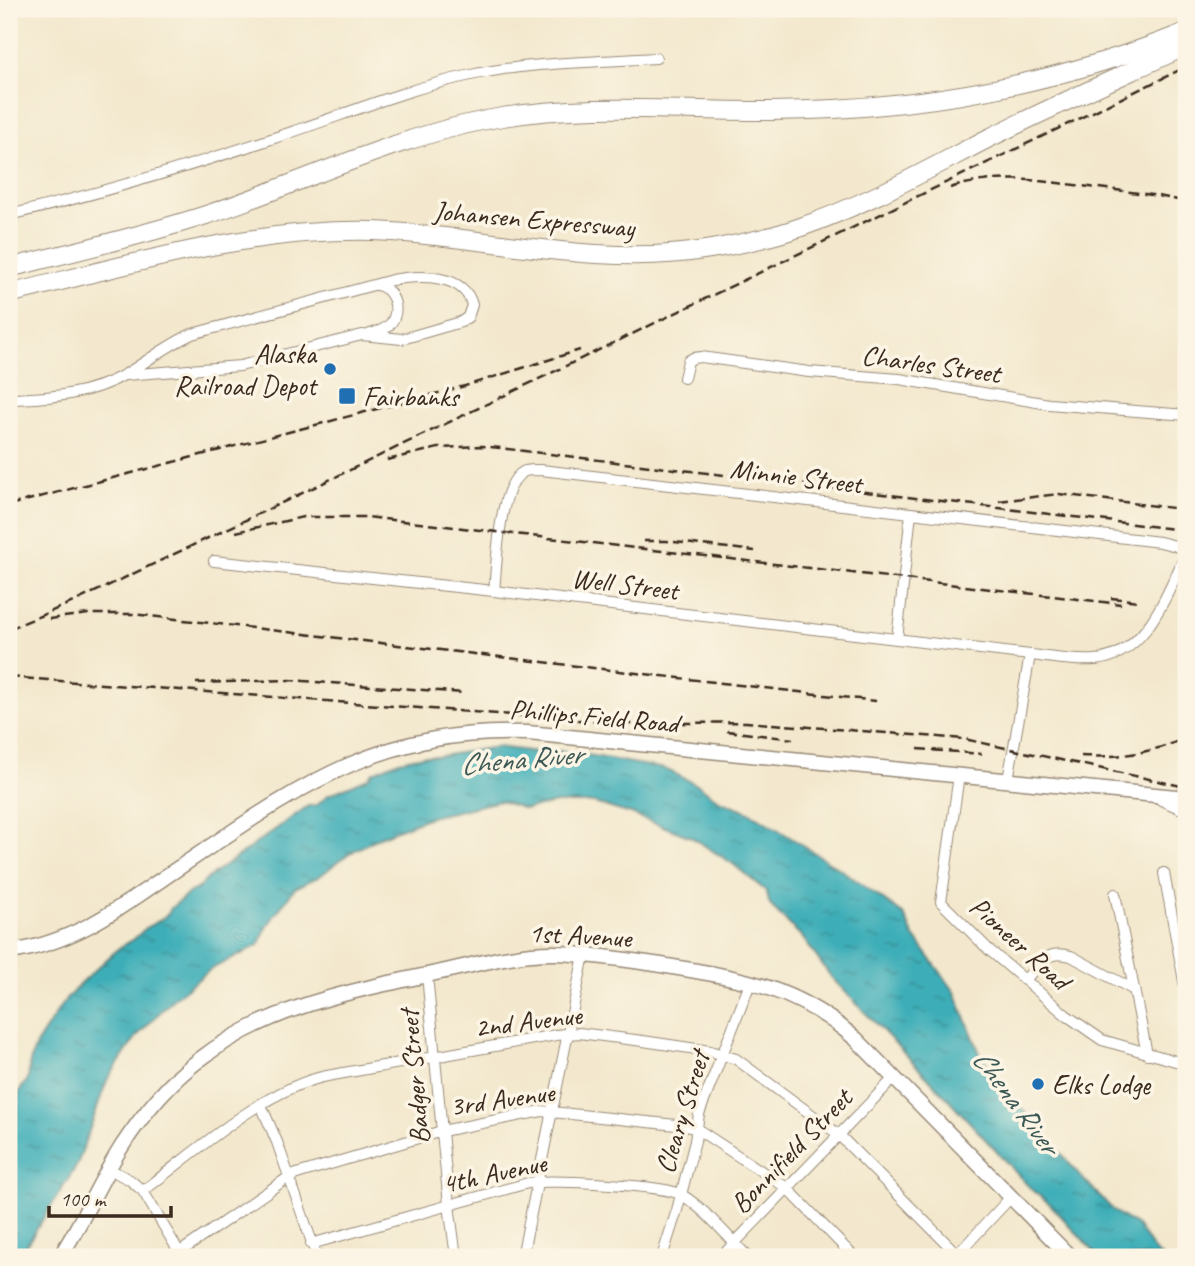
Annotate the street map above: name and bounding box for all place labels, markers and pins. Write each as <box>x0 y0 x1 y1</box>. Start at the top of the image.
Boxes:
place label: Alaska Railroad Depot <box>174 336 319 403</box>
marker: Alaska Railroad Depot <box>322 361 338 377</box>
place label: Fairbanks <box>363 379 461 414</box>
marker: Fairbanks <box>337 386 357 406</box>
place label: Elks Lodge <box>1052 1067 1152 1102</box>
marker: Elks Lodge <box>1030 1076 1046 1092</box>

